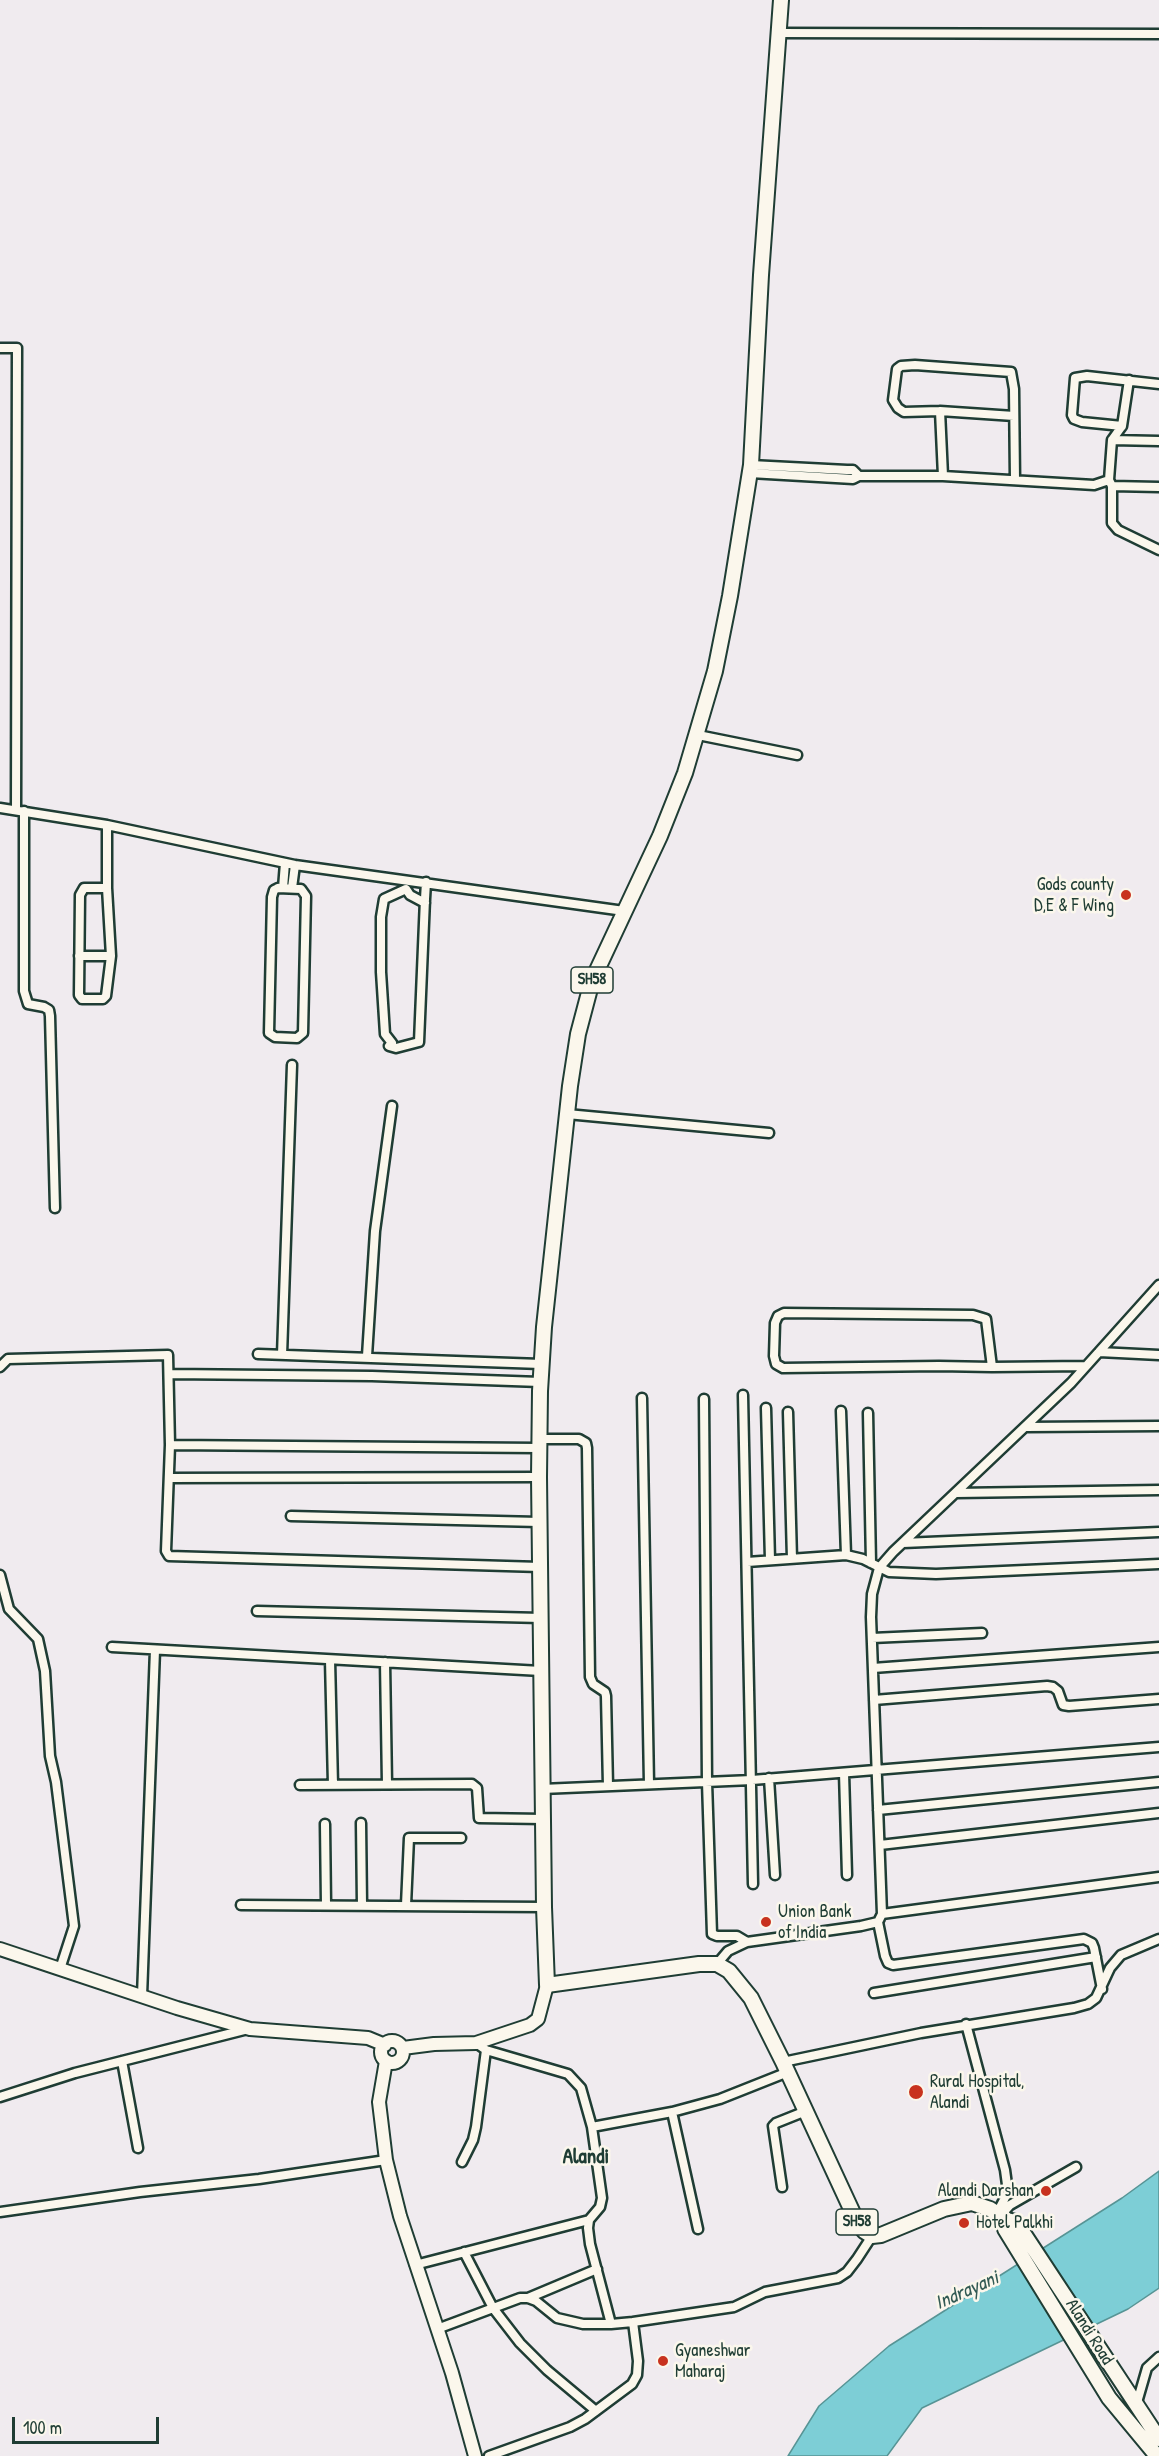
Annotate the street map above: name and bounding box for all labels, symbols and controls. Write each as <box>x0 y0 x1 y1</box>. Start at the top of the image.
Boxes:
place label: Gods county D,E & F Wing <box>1034 874 1114 916</box>
marker: Gods county D,E & F Wing <box>1119 888 1133 902</box>
road number: SH58 <box>571 967 613 993</box>
place label: Union Bank of India <box>778 1901 851 1944</box>
marker: Union Bank of India <box>759 1915 773 1929</box>
place label: Rural Hospital, Alandi <box>930 2071 1024 2114</box>
marker: Rural Hospital, Alandi <box>907 2083 925 2101</box>
district label: Alandi <box>563 2144 609 2170</box>
place label: Alandi Darshan <box>938 2180 1034 2202</box>
marker: Alandi Darshan <box>1039 2184 1053 2198</box>
road number: SH58 <box>836 2209 878 2235</box>
place label: Hotel Palkhi <box>976 2212 1054 2234</box>
marker: Hotel Palkhi <box>957 2216 971 2230</box>
water label: Indrayani <box>932 2266 1002 2316</box>
street label: Alandi Road <box>1060 2295 1118 2369</box>
place label: Gyaneshwar Maharaj <box>675 2340 750 2382</box>
marker: Gyaneshwar Maharaj <box>656 2354 670 2368</box>
scale bar <box>15 2405 162 2443</box>
text: 100 m <box>23 2415 62 2440</box>

